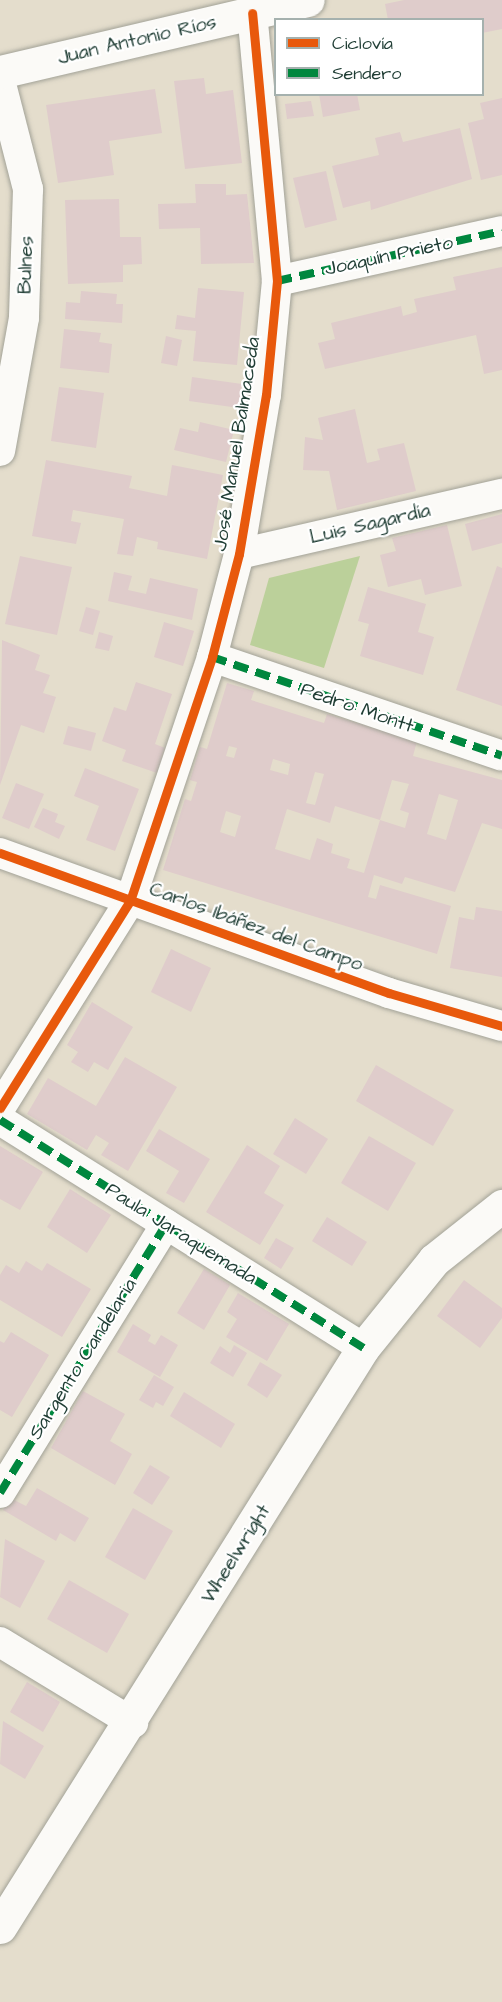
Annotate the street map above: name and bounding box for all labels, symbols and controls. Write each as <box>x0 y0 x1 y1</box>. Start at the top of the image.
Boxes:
street label: Juan Antonio Ríos <box>55 10 219 70</box>
legend <box>274 18 484 96</box>
text: Ciclovía <box>332 31 393 56</box>
text: Sendero <box>332 61 401 86</box>
street label: Joaquín Prieto <box>323 231 455 281</box>
street label: Bulnes <box>13 235 39 295</box>
street label: José Manuel Balmaceda <box>208 335 266 553</box>
street label: Luis Sagardía <box>307 498 433 550</box>
street label: Pedro Montt <box>297 677 417 739</box>
street label: Carlos Ibáñez del Campo <box>146 877 366 977</box>
street label: Paula Jaraquemada <box>101 1178 261 1290</box>
street label: Sargento Candelaria <box>24 1274 142 1444</box>
street label: Wheelwright <box>196 1500 276 1608</box>

